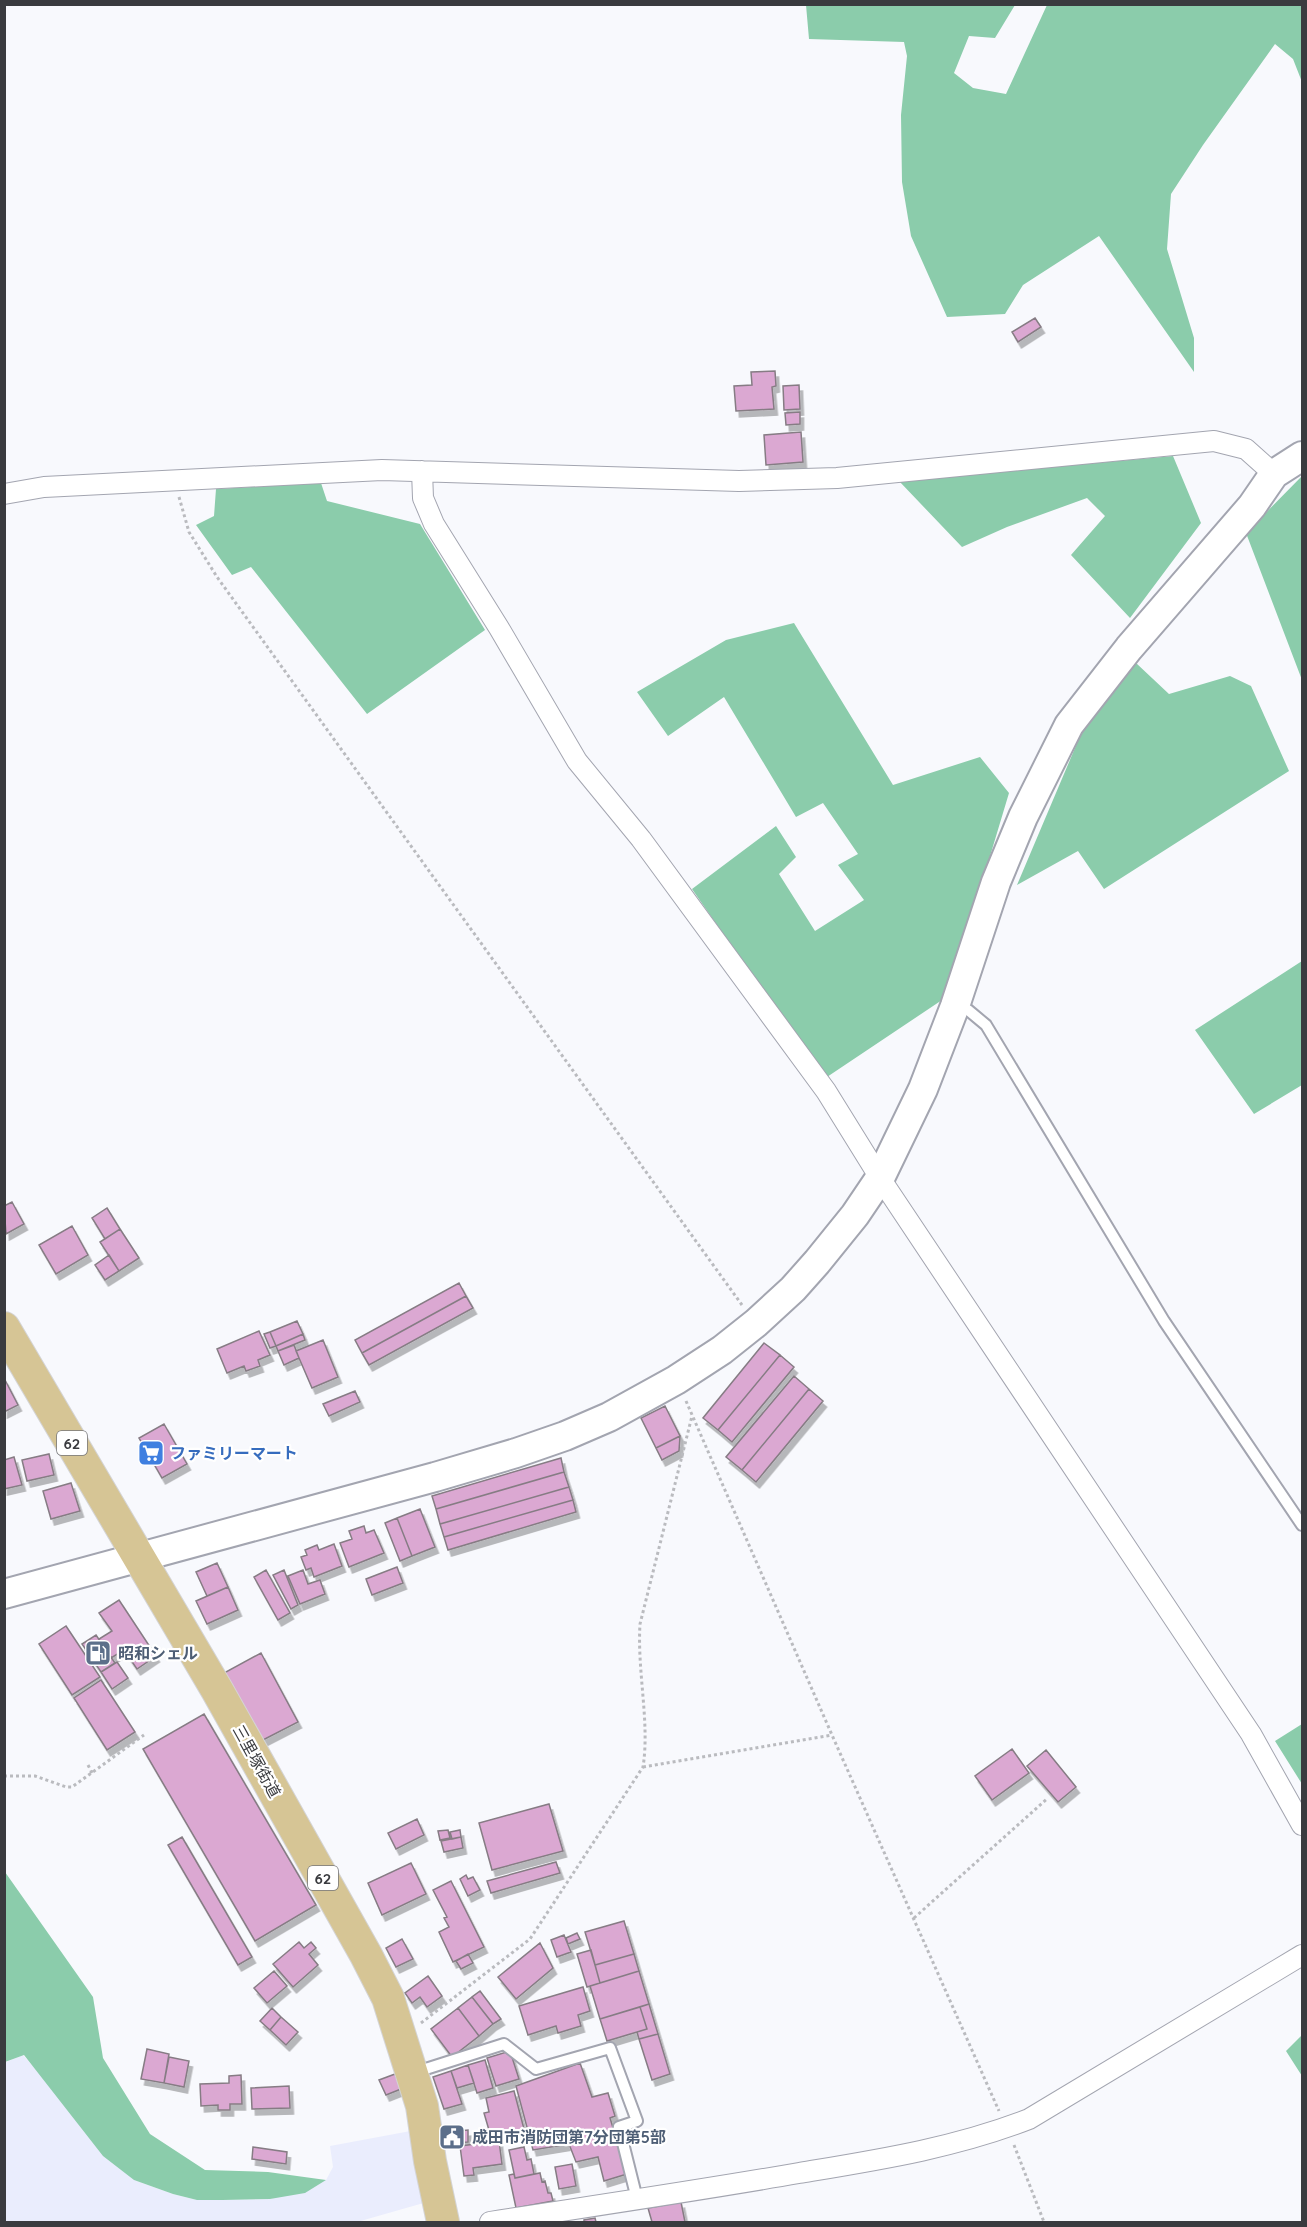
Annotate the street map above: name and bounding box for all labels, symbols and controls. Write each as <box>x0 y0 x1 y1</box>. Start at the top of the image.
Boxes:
road number: 62 <box>57 1431 87 1455</box>
supermarket icon: ファミリーマート <box>136 1438 166 1468</box>
place label: ファミリーマート <box>170 1443 298 1463</box>
fuel station icon: 昭和シェル <box>83 1638 113 1668</box>
place label: 昭和シェル <box>118 1643 198 1663</box>
street label: 三里塚街道 <box>229 1721 285 1801</box>
road number: 62 <box>308 1866 338 1890</box>
public building icon: 成田市消防団第7分団第5部 <box>437 2122 467 2152</box>
place label: 成田市消防団第7分団第5部 <box>472 2127 666 2147</box>

